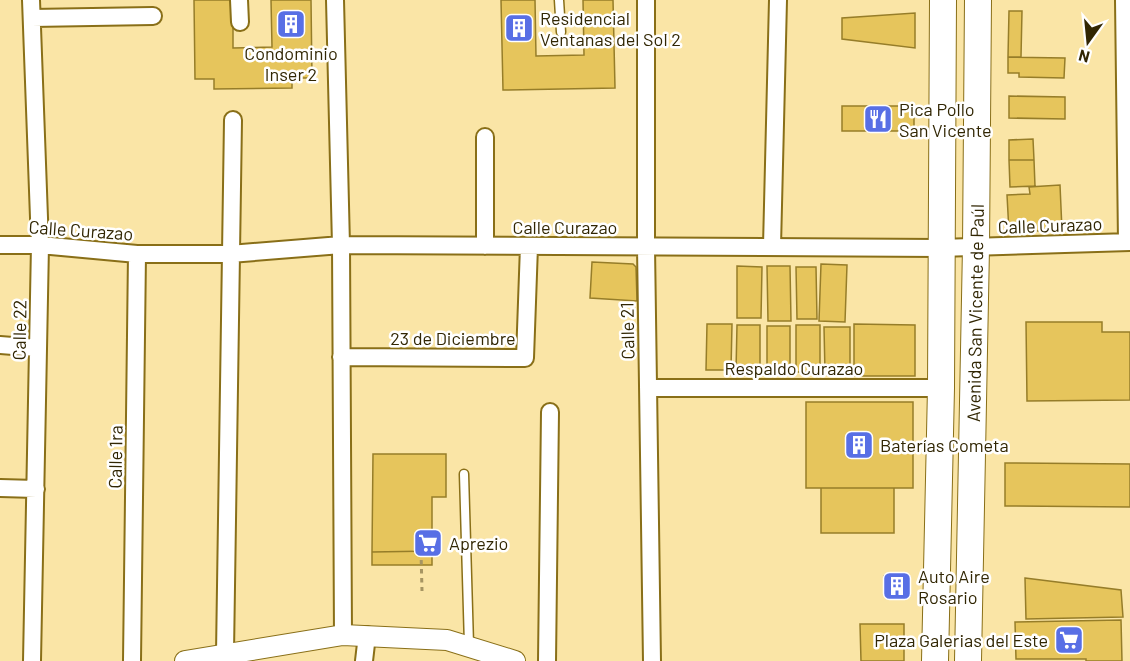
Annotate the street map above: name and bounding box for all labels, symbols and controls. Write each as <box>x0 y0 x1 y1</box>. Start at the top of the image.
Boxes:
place label: Residencial Ventanas del Sol 2 <box>540 7 681 50</box>
building icon: Condominio Inser 2 <box>275 8 307 40</box>
building icon: Residencial Ventanas del Sol 2 <box>503 12 535 44</box>
north arrow <box>1058 12 1118 72</box>
place label: Condominio Inser 2 <box>244 42 338 85</box>
text: N <box>1076 46 1092 68</box>
place label: Pica Pollo San Vicente <box>899 98 992 141</box>
restaurant icon: Pica Pollo San Vicente <box>862 103 894 135</box>
street label: Avenida San Vicente de Paúl <box>962 204 988 422</box>
street label: Calle Curazao <box>997 212 1103 238</box>
street label: Calle Curazao <box>28 215 134 245</box>
street label: Calle Curazao <box>513 216 617 238</box>
street label: Calle 22 <box>7 299 31 361</box>
street label: Calle 21 <box>616 302 638 360</box>
street label: 23 de Diciembre <box>390 327 516 349</box>
street label: Respaldo Curazao <box>725 357 863 379</box>
street label: Calle 1ra <box>103 425 127 489</box>
building icon: Baterías Cometa <box>843 429 875 461</box>
place label: Baterías Cometa <box>880 434 1009 456</box>
supermarket icon: Aprezio <box>412 527 444 559</box>
place label: Aprezio <box>449 532 508 554</box>
place label: Auto Aire Rosario <box>918 565 990 608</box>
building icon: Auto Aire Rosario <box>881 570 913 602</box>
supermarket icon: Plaza Galerias del Este <box>1053 624 1085 656</box>
place label: Plaza Galerias del Este <box>874 629 1048 651</box>

